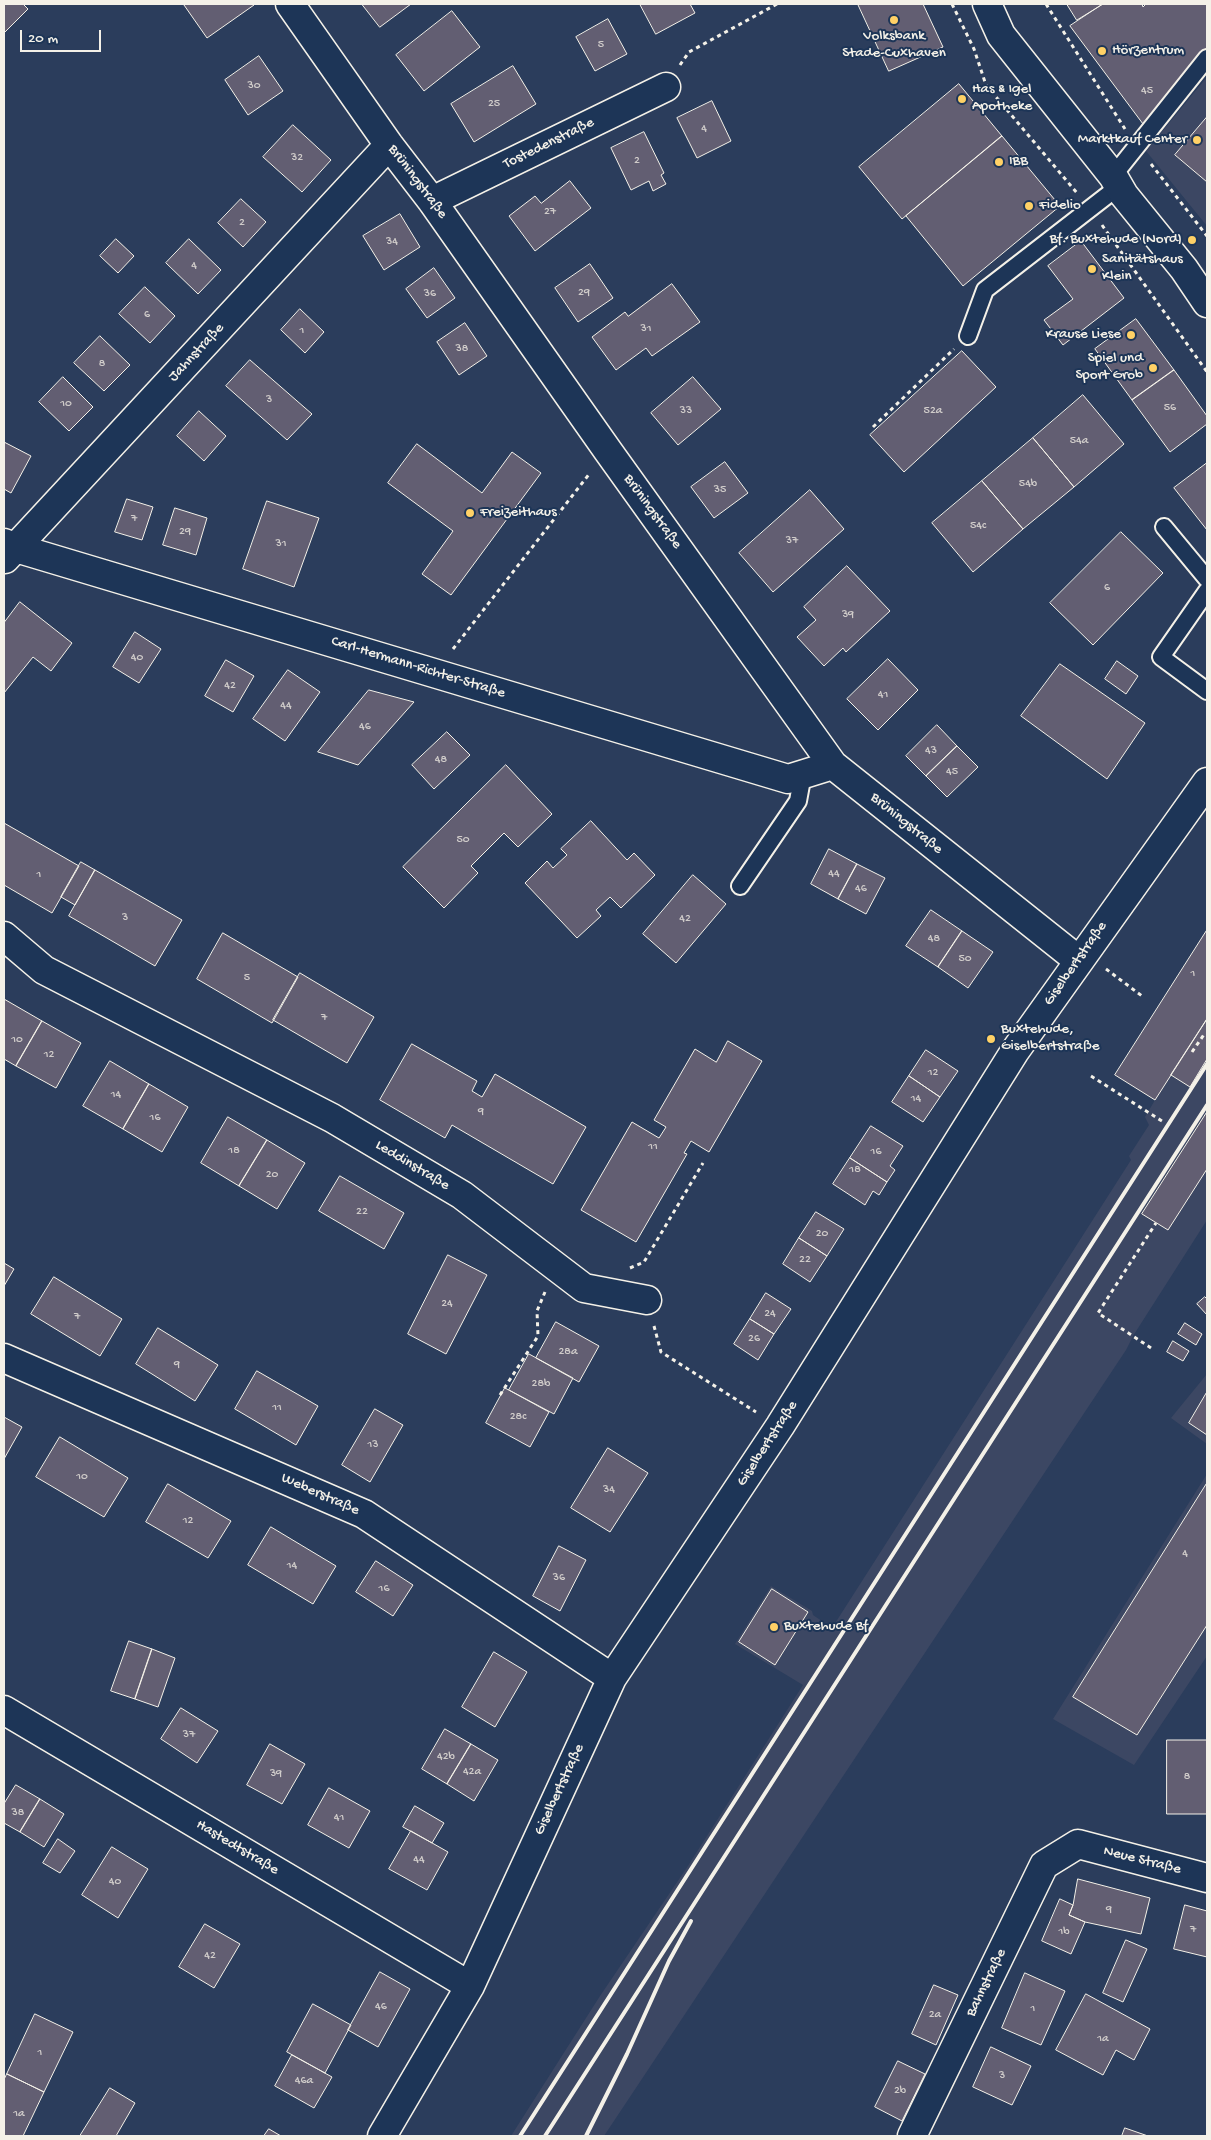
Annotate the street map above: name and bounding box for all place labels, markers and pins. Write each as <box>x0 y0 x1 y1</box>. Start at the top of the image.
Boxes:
marker: Volksbank Stade-Cuxhaven <box>888 14 900 26</box>
place label: Volksbank Stade-Cuxhaven <box>842 28 946 63</box>
place label: Hörzentrum <box>1112 42 1184 60</box>
marker: Hörzentrum <box>1096 45 1108 57</box>
place label: Has & Igel Apotheke <box>972 81 1032 116</box>
marker: Has & Igel Apotheke <box>956 93 968 105</box>
place label: Marktkauf Center <box>1078 131 1187 149</box>
marker: Marktkauf Center <box>1191 134 1203 146</box>
place label: IBB <box>1009 153 1028 171</box>
marker: IBB <box>993 156 1005 168</box>
place label: Fidelio <box>1039 197 1081 215</box>
marker: Fidelio <box>1023 200 1035 212</box>
place label: Bf. Buxtehude (Nord) <box>1050 231 1182 249</box>
marker: Bf. Buxtehude (Nord) <box>1186 234 1198 246</box>
place label: Sanitätshaus Klein <box>1102 251 1183 286</box>
marker: Sanitätshaus Klein <box>1086 263 1098 275</box>
place label: Krause Liese <box>1045 326 1121 344</box>
marker: Krause Liese <box>1125 329 1137 341</box>
place label: Spiel und Sport Grob <box>1075 350 1143 385</box>
marker: Spiel und Sport Grob <box>1147 362 1159 374</box>
place label: Freizeithaus <box>480 504 557 522</box>
marker: Freizeithaus <box>464 507 476 519</box>
place label: Buxtehude, Giselbertstraße <box>1001 1021 1100 1056</box>
marker: Buxtehude, Giselbertstraße <box>985 1033 997 1045</box>
place label: Buxtehude Bf <box>784 1618 868 1636</box>
marker: Buxtehude Bf <box>768 1621 780 1633</box>

